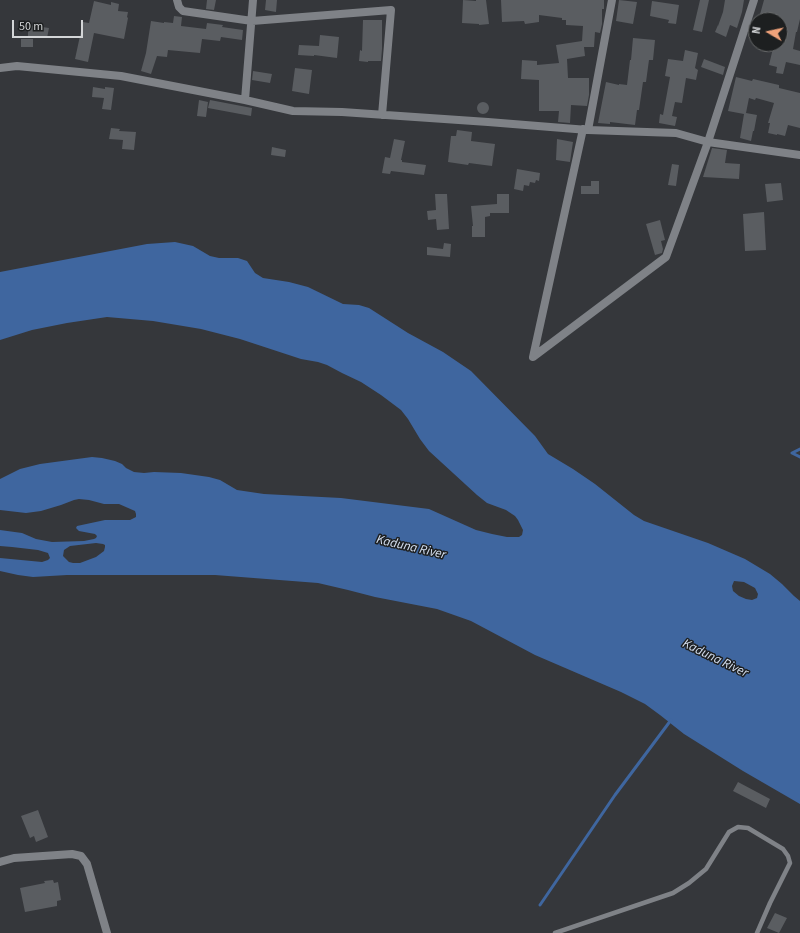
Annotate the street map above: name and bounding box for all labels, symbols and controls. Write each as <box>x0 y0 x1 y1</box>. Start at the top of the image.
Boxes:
scale bar <box>14 12 85 38</box>
north arrow <box>748 12 788 52</box>
text: 50 m <box>19 18 43 35</box>
text: N <box>749 25 765 35</box>
water label: Kaduna River <box>375 532 447 564</box>
water label: Kaduna River <box>680 636 750 682</box>

